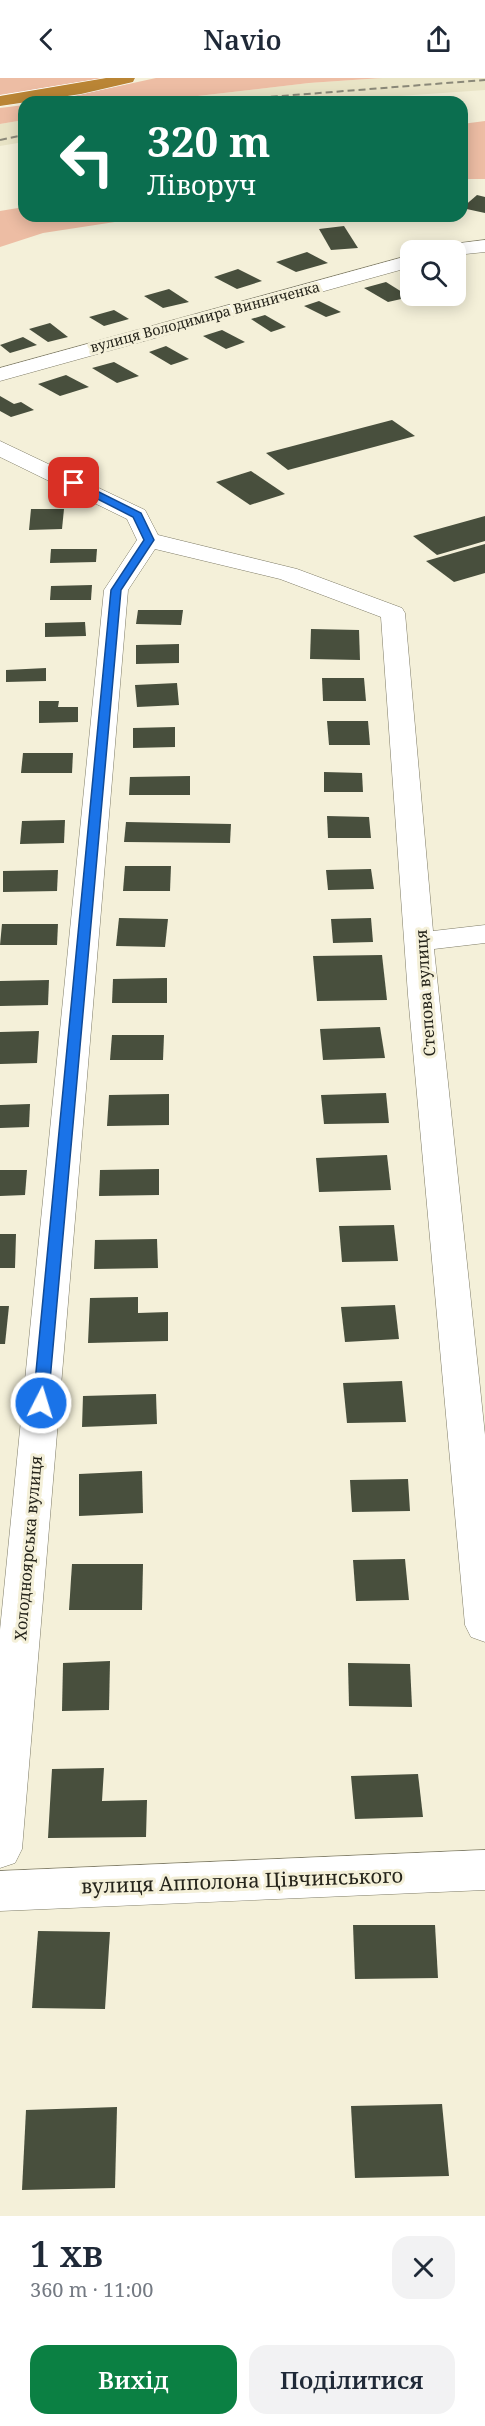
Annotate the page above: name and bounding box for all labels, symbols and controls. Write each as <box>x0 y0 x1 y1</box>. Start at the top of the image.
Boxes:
text: Navio <box>203 21 282 58</box>
icon: back <box>30 23 63 56</box>
icon: share <box>422 23 455 56</box>
text: 320 m <box>147 112 271 169</box>
icon: left <box>48 120 126 198</box>
text: Ліворуч <box>147 166 256 203</box>
map controls <box>400 240 466 306</box>
button: search <box>400 240 466 306</box>
street label: вулиця Володимира Винниченка <box>88 277 322 356</box>
pin <box>48 457 99 508</box>
icon: arrive <box>57 466 90 499</box>
street label: Степова вулиця <box>410 929 440 1057</box>
position arrow <box>9 1371 73 1435</box>
street label: Холодноярська вулиця <box>9 1455 47 1641</box>
street label: вулиця Апполона Цівчинського <box>81 1861 403 1900</box>
text: 1 хв <box>30 2229 103 2278</box>
button: close <box>392 2236 455 2299</box>
text: 360 m · 11:00 <box>30 2276 153 2303</box>
button: Вихід <box>30 2345 237 2414</box>
button: Поділитися <box>249 2345 455 2414</box>

